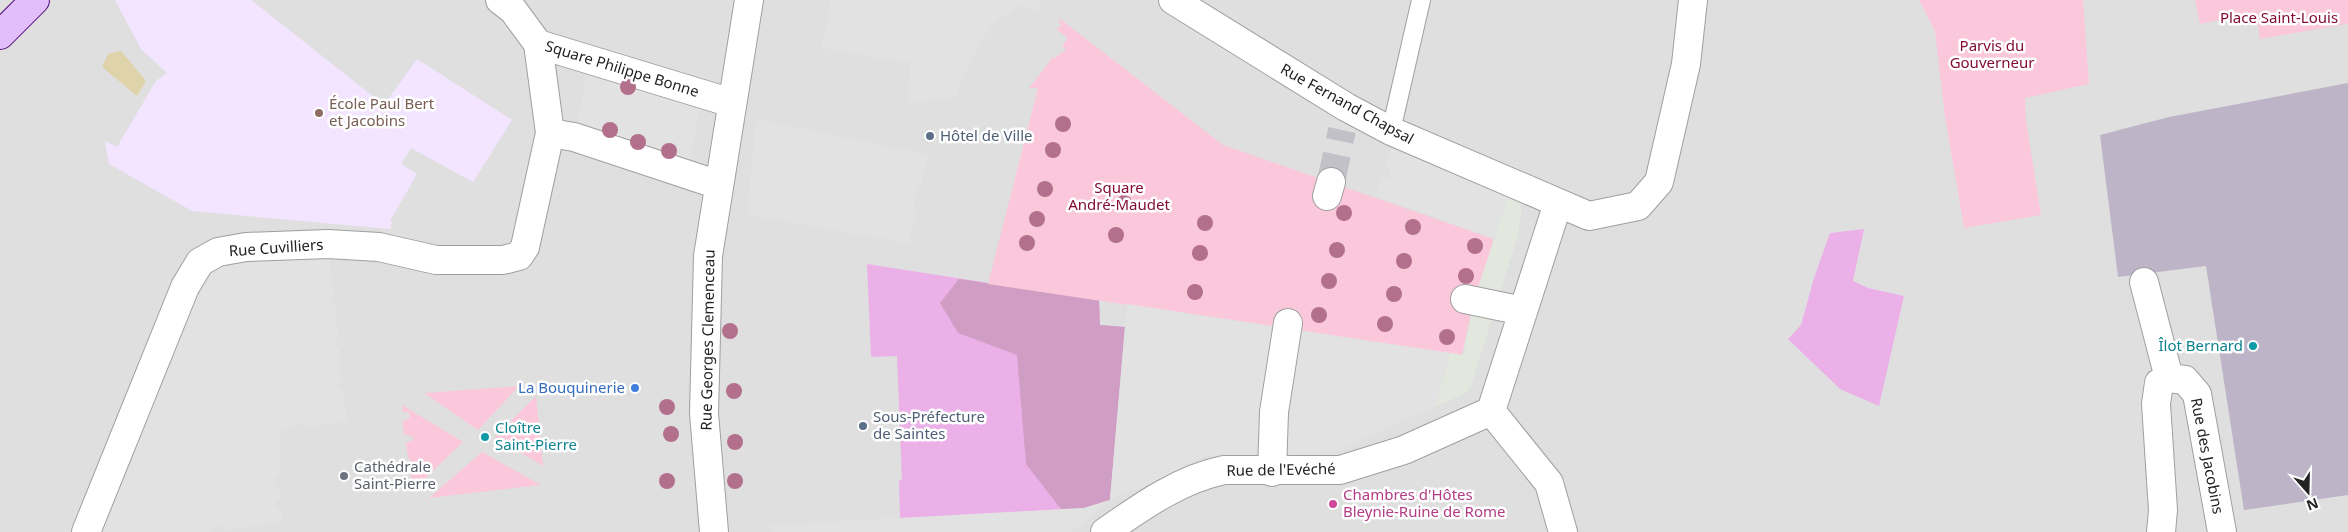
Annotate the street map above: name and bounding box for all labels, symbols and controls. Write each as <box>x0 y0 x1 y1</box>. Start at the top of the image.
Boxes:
park label: Place Saint-Louis <box>2220 7 2338 27</box>
street label: Square Philippe Bonne <box>543 35 702 101</box>
park label: Parvis du Gouverneur <box>1950 35 2034 72</box>
street label: Rue Fernand Chapsal <box>1277 58 1418 148</box>
place label: École Paul Bert et Jacobins <box>329 93 435 130</box>
marker: École Paul Bert et Jacobins <box>313 107 325 119</box>
place label: Hôtel de Ville <box>940 125 1033 145</box>
marker: Hôtel de Ville <box>924 130 936 142</box>
park label: Square André-Maudet <box>1068 177 1170 214</box>
street label: Rue Cuvilliers <box>228 234 324 260</box>
street label: Rue Georges Clemenceau <box>695 249 719 431</box>
place label: Îlot Bernard <box>2158 335 2243 355</box>
marker: Îlot Bernard <box>2247 340 2259 352</box>
place label: La Bouquinerie <box>518 377 625 397</box>
marker: La Bouquinerie <box>629 382 641 394</box>
street label: Rue des Jacobins <box>2187 396 2229 516</box>
place label: Sous-Préfecture de Saintes <box>873 406 985 443</box>
place label: Cloître Saint-Pierre <box>495 417 577 454</box>
marker: Sous-Préfecture de Saintes <box>857 420 869 432</box>
marker: Cloître Saint-Pierre <box>479 431 491 443</box>
place label: Cathédrale Saint-Pierre <box>354 456 436 493</box>
street label: Rue de l'Evéché <box>1226 458 1336 480</box>
north arrow <box>2283 467 2333 517</box>
marker: Cathédrale Saint-Pierre <box>338 470 350 482</box>
place label: Chambres d'Hôtes Bleynie-Ruine de Rome <box>1343 484 1505 521</box>
text: N <box>2304 494 2321 516</box>
marker: Chambres d'Hôtes Bleynie-Ruine de Rome <box>1327 498 1339 510</box>

